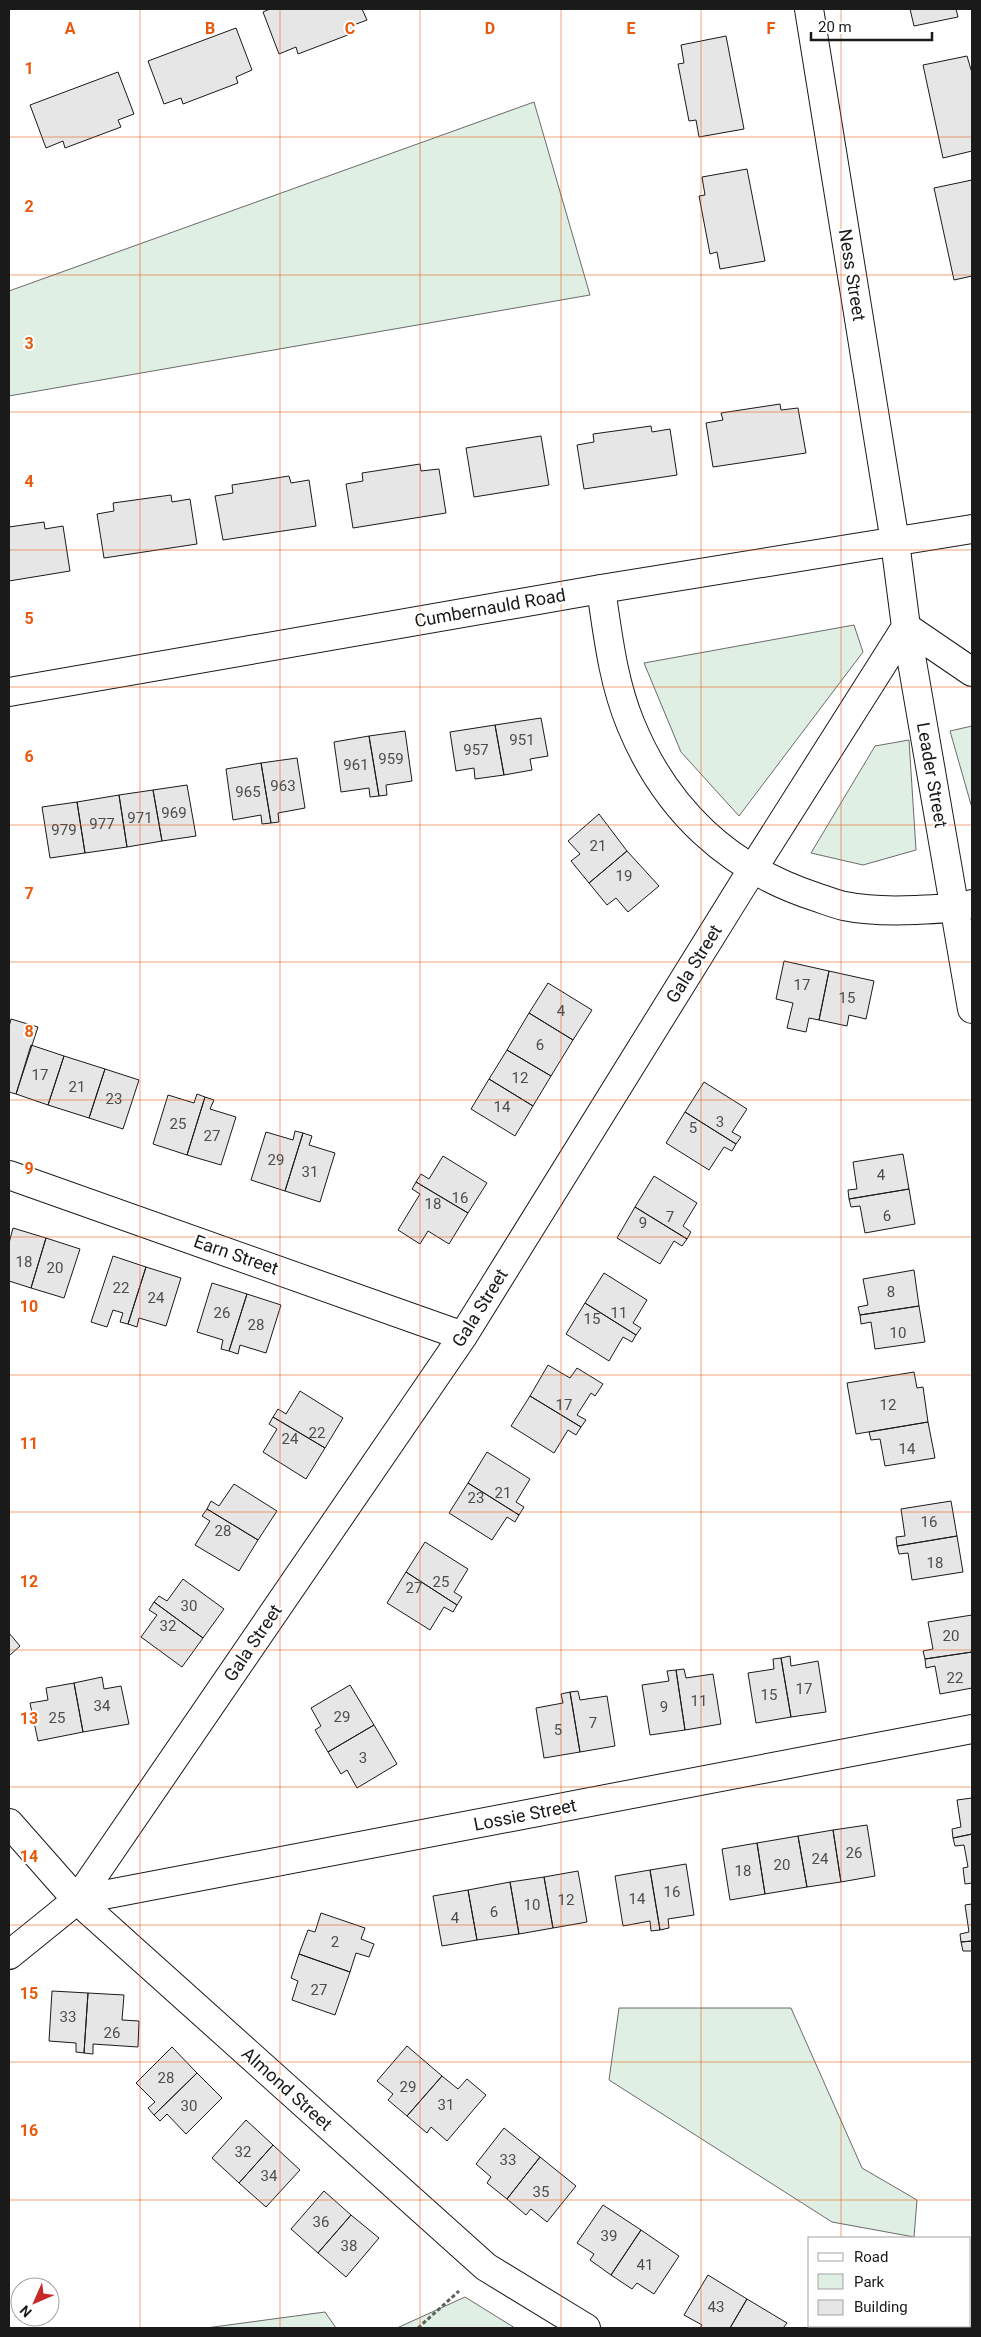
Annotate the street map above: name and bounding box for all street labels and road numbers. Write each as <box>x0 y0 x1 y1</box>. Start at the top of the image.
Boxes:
street label: Ness Street <box>835 227 870 323</box>
street label: Cumbernauld Road <box>413 584 567 631</box>
street label: Leader Street <box>913 721 952 829</box>
street label: Gala Street <box>661 921 726 1007</box>
street label: Earn Street <box>191 1230 281 1279</box>
street label: Gala Street <box>447 1265 512 1351</box>
street label: Gala Street <box>219 1600 286 1685</box>
street label: Lossie Street <box>472 1794 578 1835</box>
street label: Almond Street <box>238 2043 337 2135</box>

